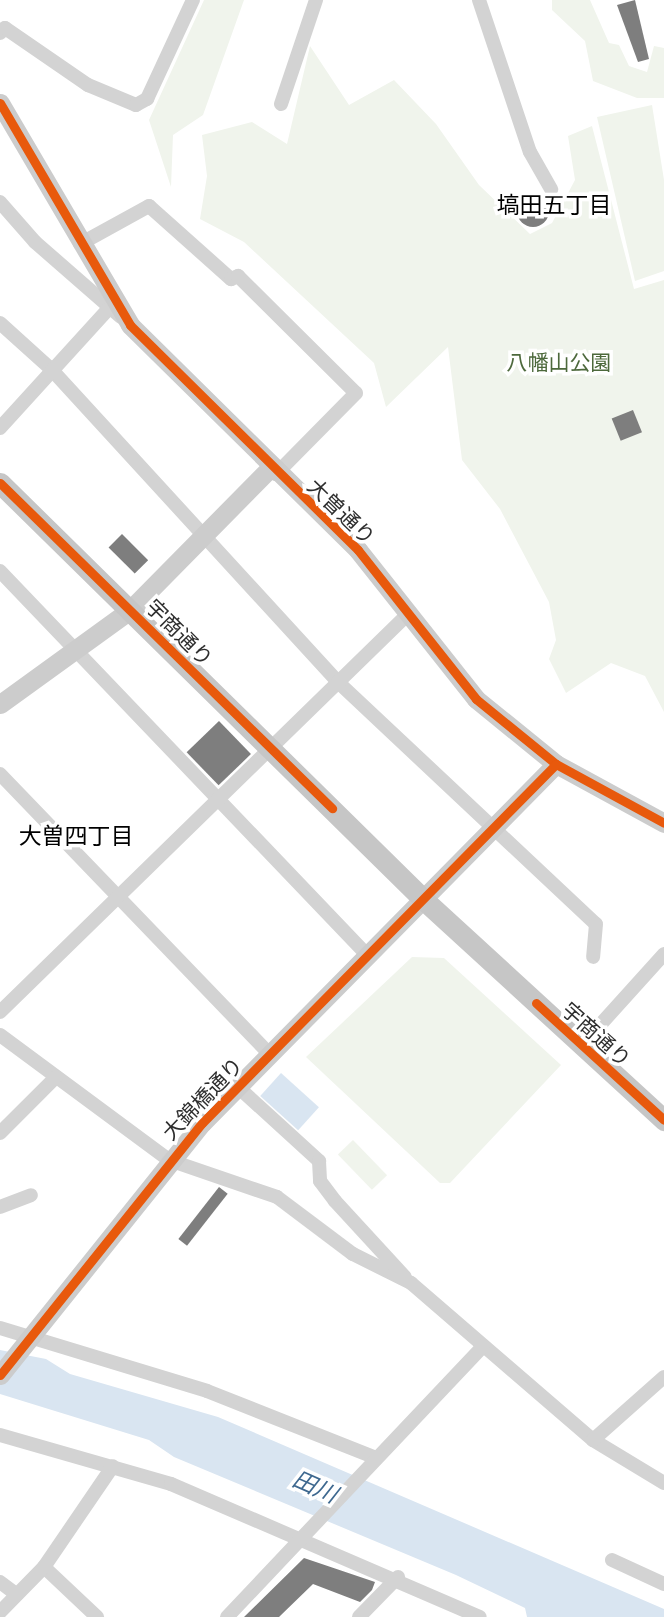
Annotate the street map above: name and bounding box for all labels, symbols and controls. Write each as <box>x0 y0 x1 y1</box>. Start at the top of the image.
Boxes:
district label: 塙田五丁目 <box>497 191 611 219</box>
park label: 八幡山公園 <box>507 350 611 376</box>
street label: 大曽通り <box>302 474 380 550</box>
street label: 宇商通り <box>140 594 218 672</box>
district label: 大曽四丁目 <box>19 822 133 850</box>
street label: 宇商通り <box>556 998 636 1072</box>
street label: 大錦橋通り <box>157 1052 249 1146</box>
water label: 田川 <box>288 1465 342 1509</box>

